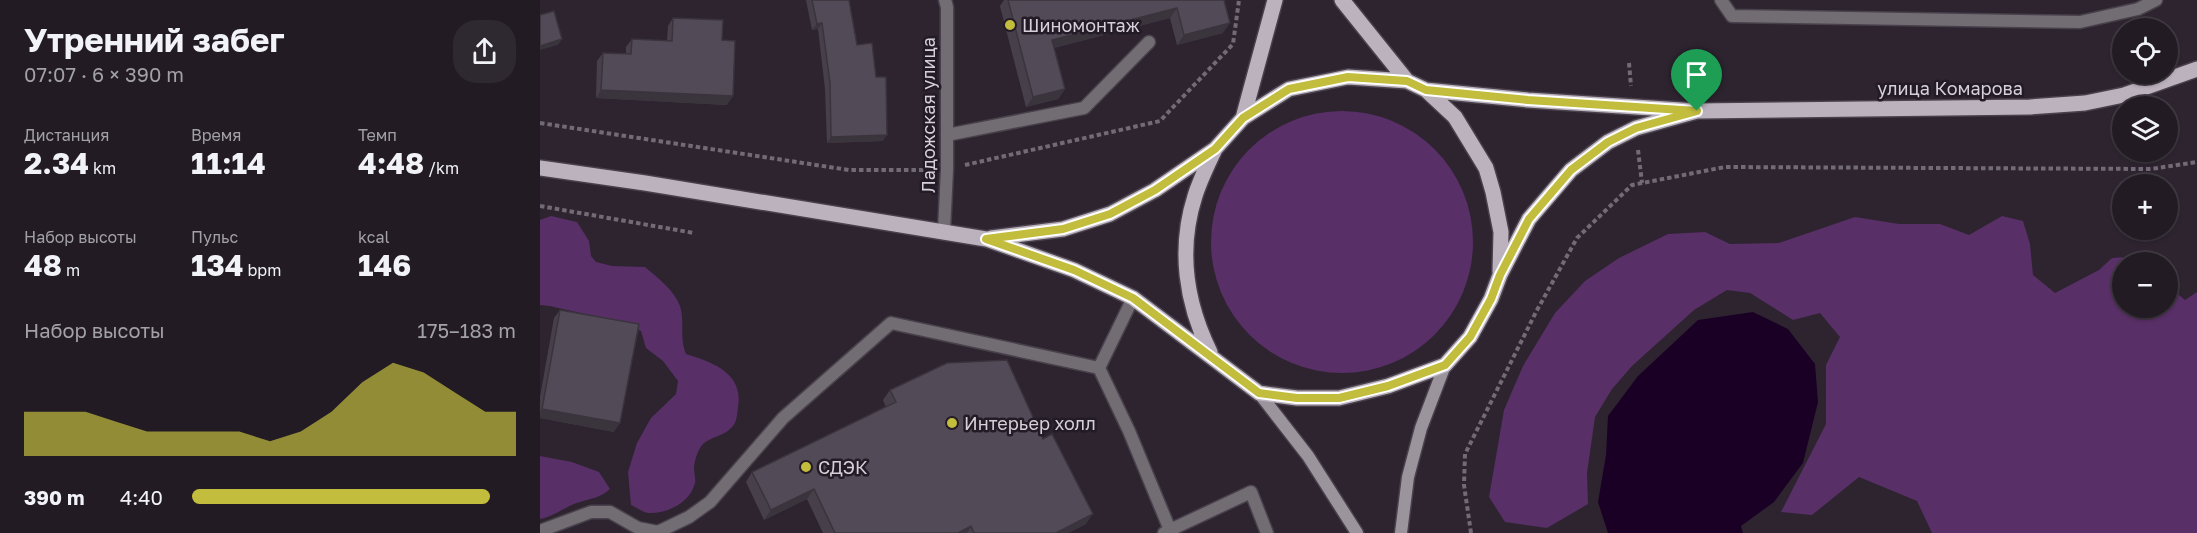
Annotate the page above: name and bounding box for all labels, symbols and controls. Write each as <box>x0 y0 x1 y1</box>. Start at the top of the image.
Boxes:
place label: Шиномонтаж <box>1022 14 1140 36</box>
marker: Шиномонтаж <box>1003 18 1017 32</box>
map controls <box>2112 18 2178 318</box>
button: locate <box>2112 18 2178 84</box>
text: Утренний забег <box>24 20 285 59</box>
button: share <box>453 20 516 83</box>
street label: Ладожская улица <box>917 37 939 193</box>
pin <box>1671 49 1722 111</box>
icon: arrive <box>1680 58 1713 91</box>
text: 07:07 · 6 × 390 m <box>24 62 184 86</box>
street label: улица Комарова <box>1877 77 2023 99</box>
button: layers <box>2112 96 2178 162</box>
text: Дистанция <box>24 125 109 145</box>
text: Время <box>191 125 241 145</box>
text: Темп <box>358 125 397 145</box>
text: 2.34 <box>24 145 89 181</box>
text: 11:14 <box>191 145 266 181</box>
text: 4:48 <box>358 145 424 181</box>
text: km <box>89 158 116 178</box>
text: /km <box>424 158 459 178</box>
button: + <box>2112 174 2178 240</box>
text: Набор высоты <box>24 227 137 247</box>
text: Пульс <box>191 227 238 247</box>
text: kcal <box>358 227 390 247</box>
text: 48 <box>24 247 62 283</box>
text: 134 <box>191 247 244 283</box>
text: 146 <box>358 247 411 283</box>
button: − <box>2112 252 2178 318</box>
text: m <box>62 260 80 280</box>
text: bpm <box>244 260 281 280</box>
text: Набор высоты <box>24 318 165 342</box>
text: 175–183 m <box>417 318 516 342</box>
place label: Интерьер холл <box>964 412 1096 434</box>
marker: Интерьер холл <box>945 416 959 430</box>
place label: СДЭК <box>818 456 868 478</box>
marker: СДЭК <box>799 460 813 474</box>
text: 390 m <box>24 485 84 509</box>
text: 4:40 <box>120 485 163 509</box>

